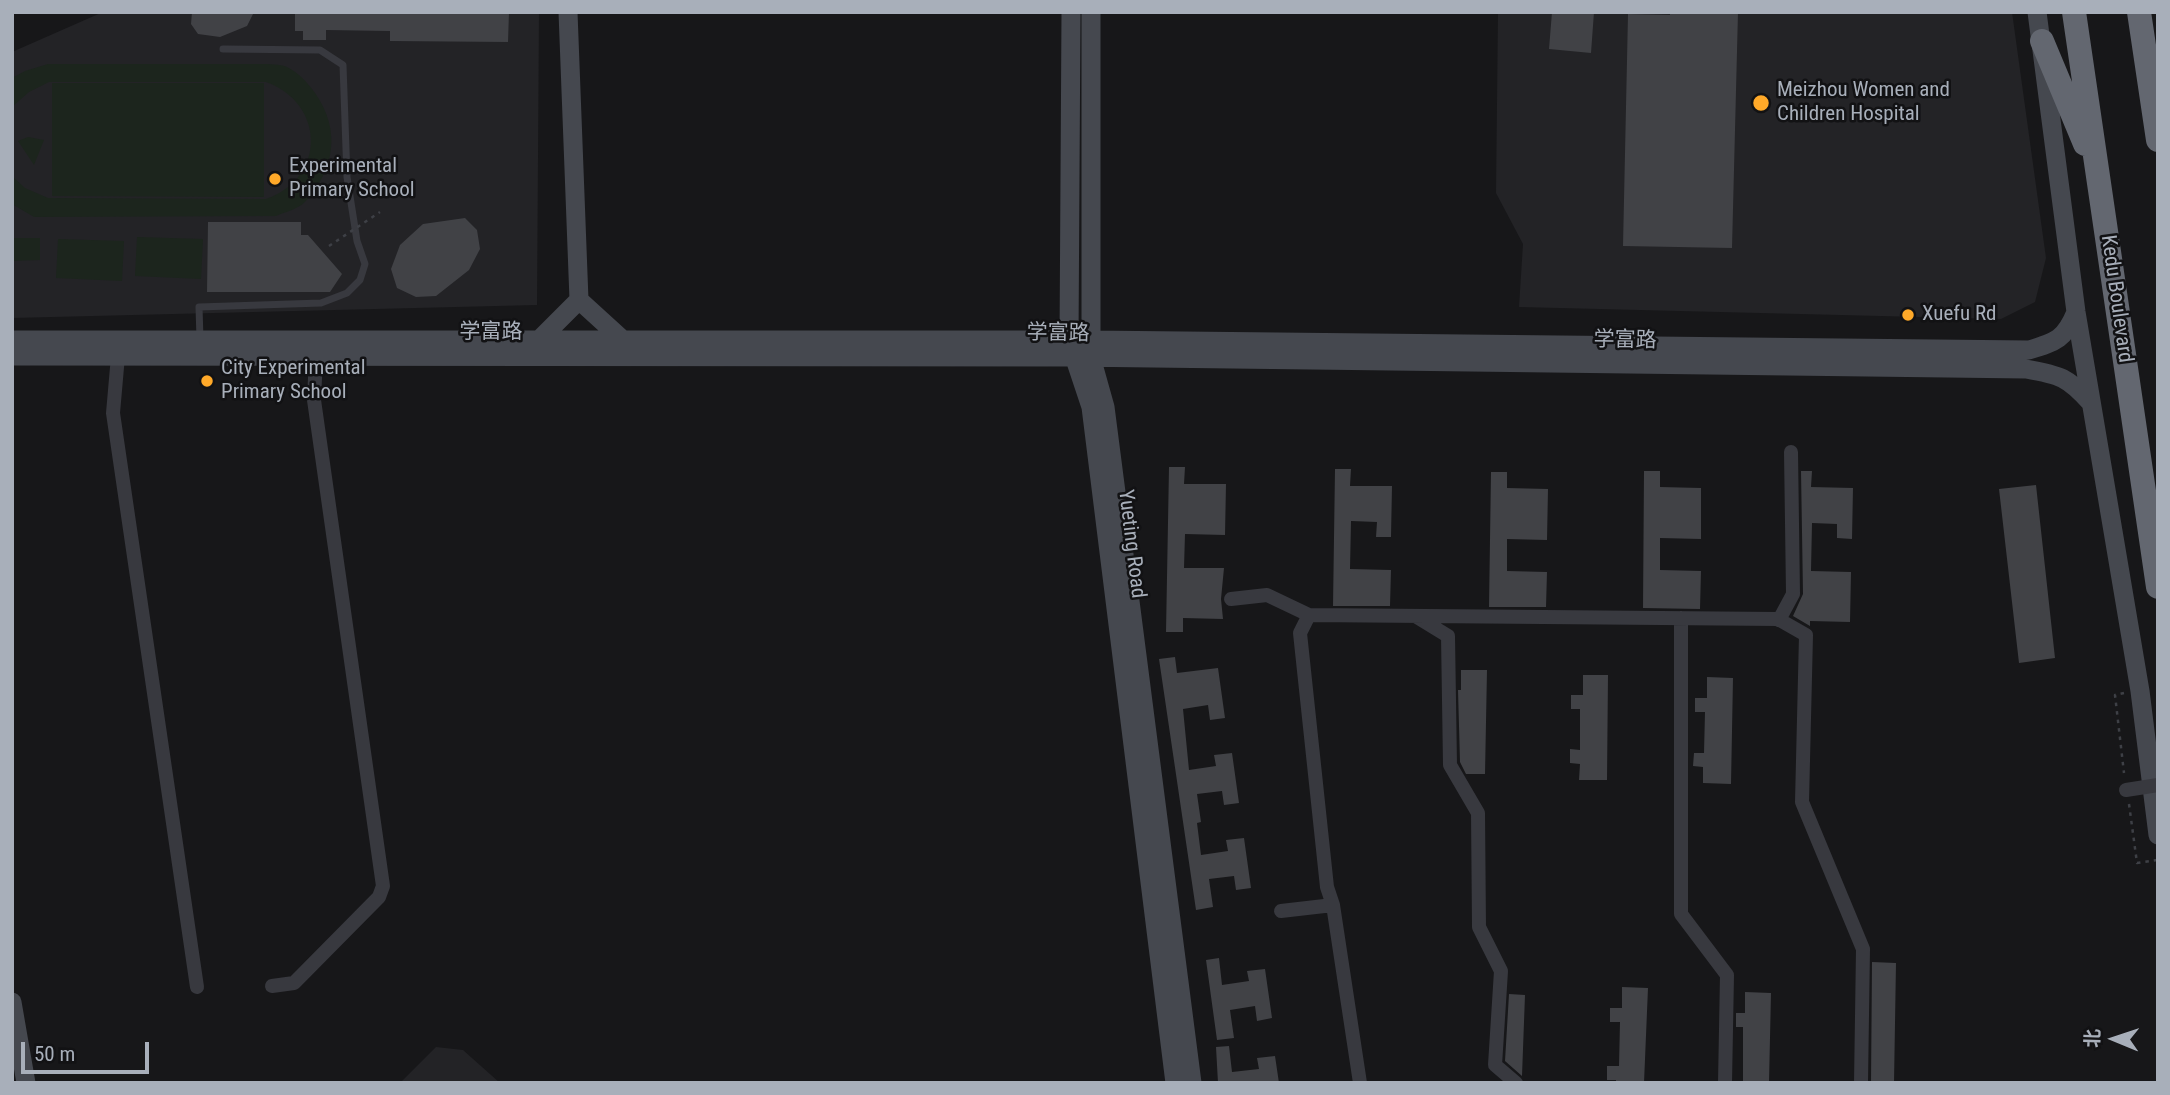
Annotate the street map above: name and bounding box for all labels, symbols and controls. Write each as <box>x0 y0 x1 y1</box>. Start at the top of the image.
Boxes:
place label: Meizhou Women and Children Hospital <box>1777 78 1950 128</box>
marker: Meizhou Women and Children Hospital <box>1751 93 1771 113</box>
place label: Experimental Primary School <box>289 154 415 204</box>
marker: Experimental Primary School <box>267 171 283 187</box>
street label: Kedu Boulevard <box>2095 234 2137 364</box>
place label: Xuefu Rd <box>1922 302 1997 328</box>
marker: Xuefu Rd <box>1900 307 1916 323</box>
street label: 学富路 <box>460 320 522 346</box>
street label: 学富路 <box>1026 321 1090 347</box>
street label: 学富路 <box>1593 328 1657 354</box>
place label: City Experimental Primary School <box>221 356 365 406</box>
marker: City Experimental Primary School <box>199 373 215 389</box>
street label: Yueting Road <box>1112 488 1150 600</box>
north arrow <box>2079 1004 2149 1074</box>
scale bar <box>24 1028 152 1072</box>
text: 北 <box>2081 1028 2104 1048</box>
text: 50 m <box>34 1042 75 1066</box>

